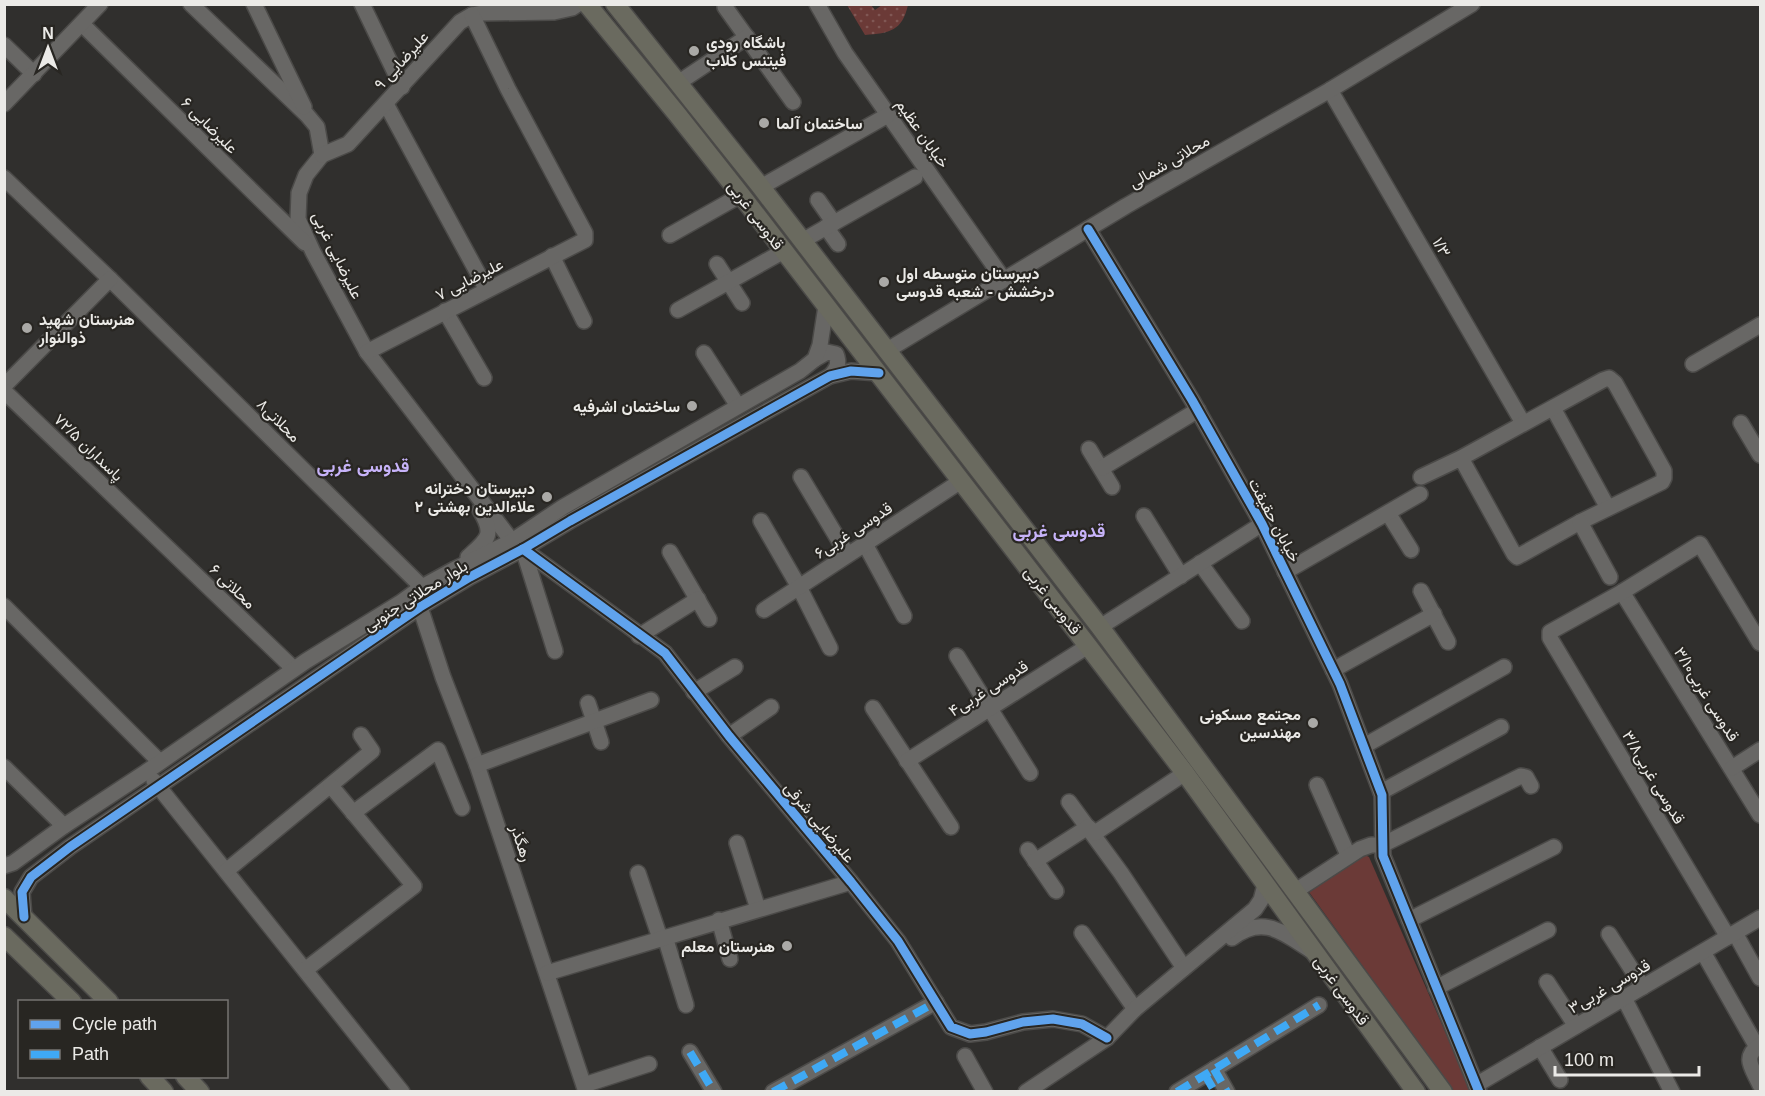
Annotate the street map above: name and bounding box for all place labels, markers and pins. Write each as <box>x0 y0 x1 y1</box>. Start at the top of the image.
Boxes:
place label: باشگاه رودی فیتنس کلاب <box>706 34 787 70</box>
marker: باشگاه رودی فیتنس کلاب <box>687 44 701 58</box>
place label: ساختمان آلما <box>776 115 863 132</box>
marker: ساختمان آلما <box>757 116 771 130</box>
place label: دبیرستان متوسطه اول درخشش - شعبه قدوسی <box>896 265 1054 302</box>
marker: دبیرستان متوسطه اول درخشش - شعبه قدوسی <box>877 275 891 289</box>
place label: هنرستان شهید ذوالنوار <box>38 311 135 348</box>
marker: هنرستان شهید ذوالنوار <box>20 321 34 335</box>
place label: ساختمان اشرفیه <box>573 398 680 417</box>
marker: ساختمان اشرفیه <box>685 399 699 413</box>
place label: دبیرستان دخترانه علاءالدین بهشتی ۲ <box>415 480 535 517</box>
marker: دبیرستان دخترانه علاءالدین بهشتی ۲ <box>540 490 554 504</box>
place label: مجتمع مسکونی مهندسین <box>1199 706 1301 743</box>
marker: مجتمع مسکونی مهندسین <box>1306 716 1320 730</box>
place label: هنرستان معلم <box>681 938 775 957</box>
marker: هنرستان معلم <box>780 939 794 953</box>

